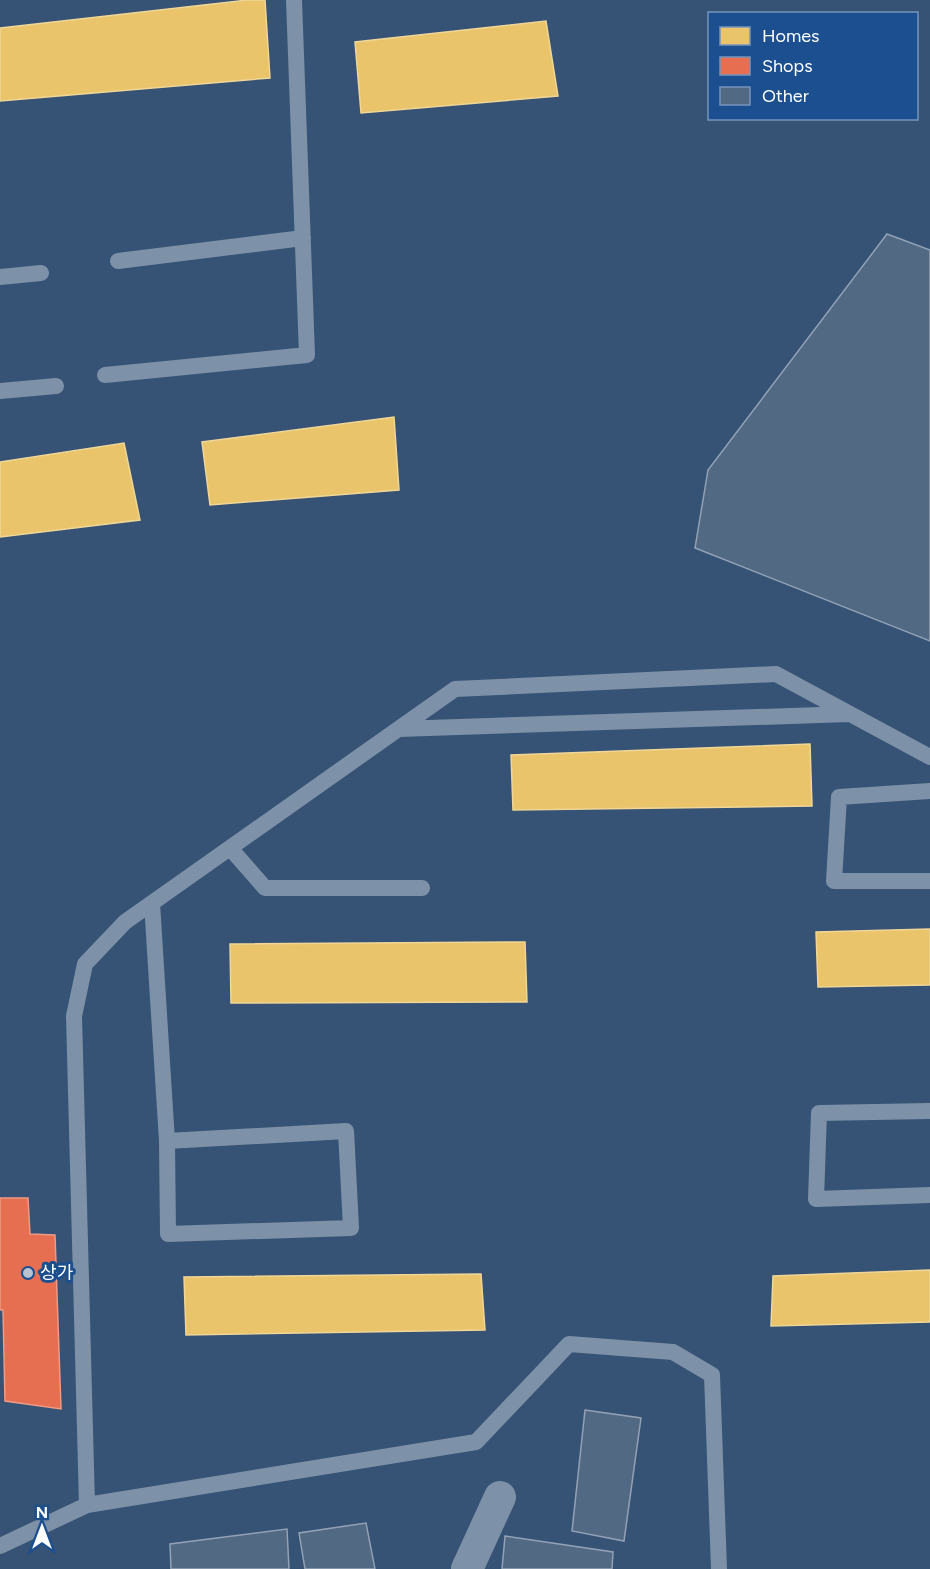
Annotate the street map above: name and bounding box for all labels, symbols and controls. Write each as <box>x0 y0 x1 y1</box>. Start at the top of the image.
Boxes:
legend <box>708 12 918 120</box>
text: Homes <box>762 25 820 47</box>
text: Shops <box>762 55 813 77</box>
text: Other <box>762 85 809 107</box>
place label: 상가 <box>40 1262 74 1284</box>
marker: 상가 <box>21 1266 35 1280</box>
north arrow <box>12 1497 72 1557</box>
text: N <box>36 1503 48 1522</box>

